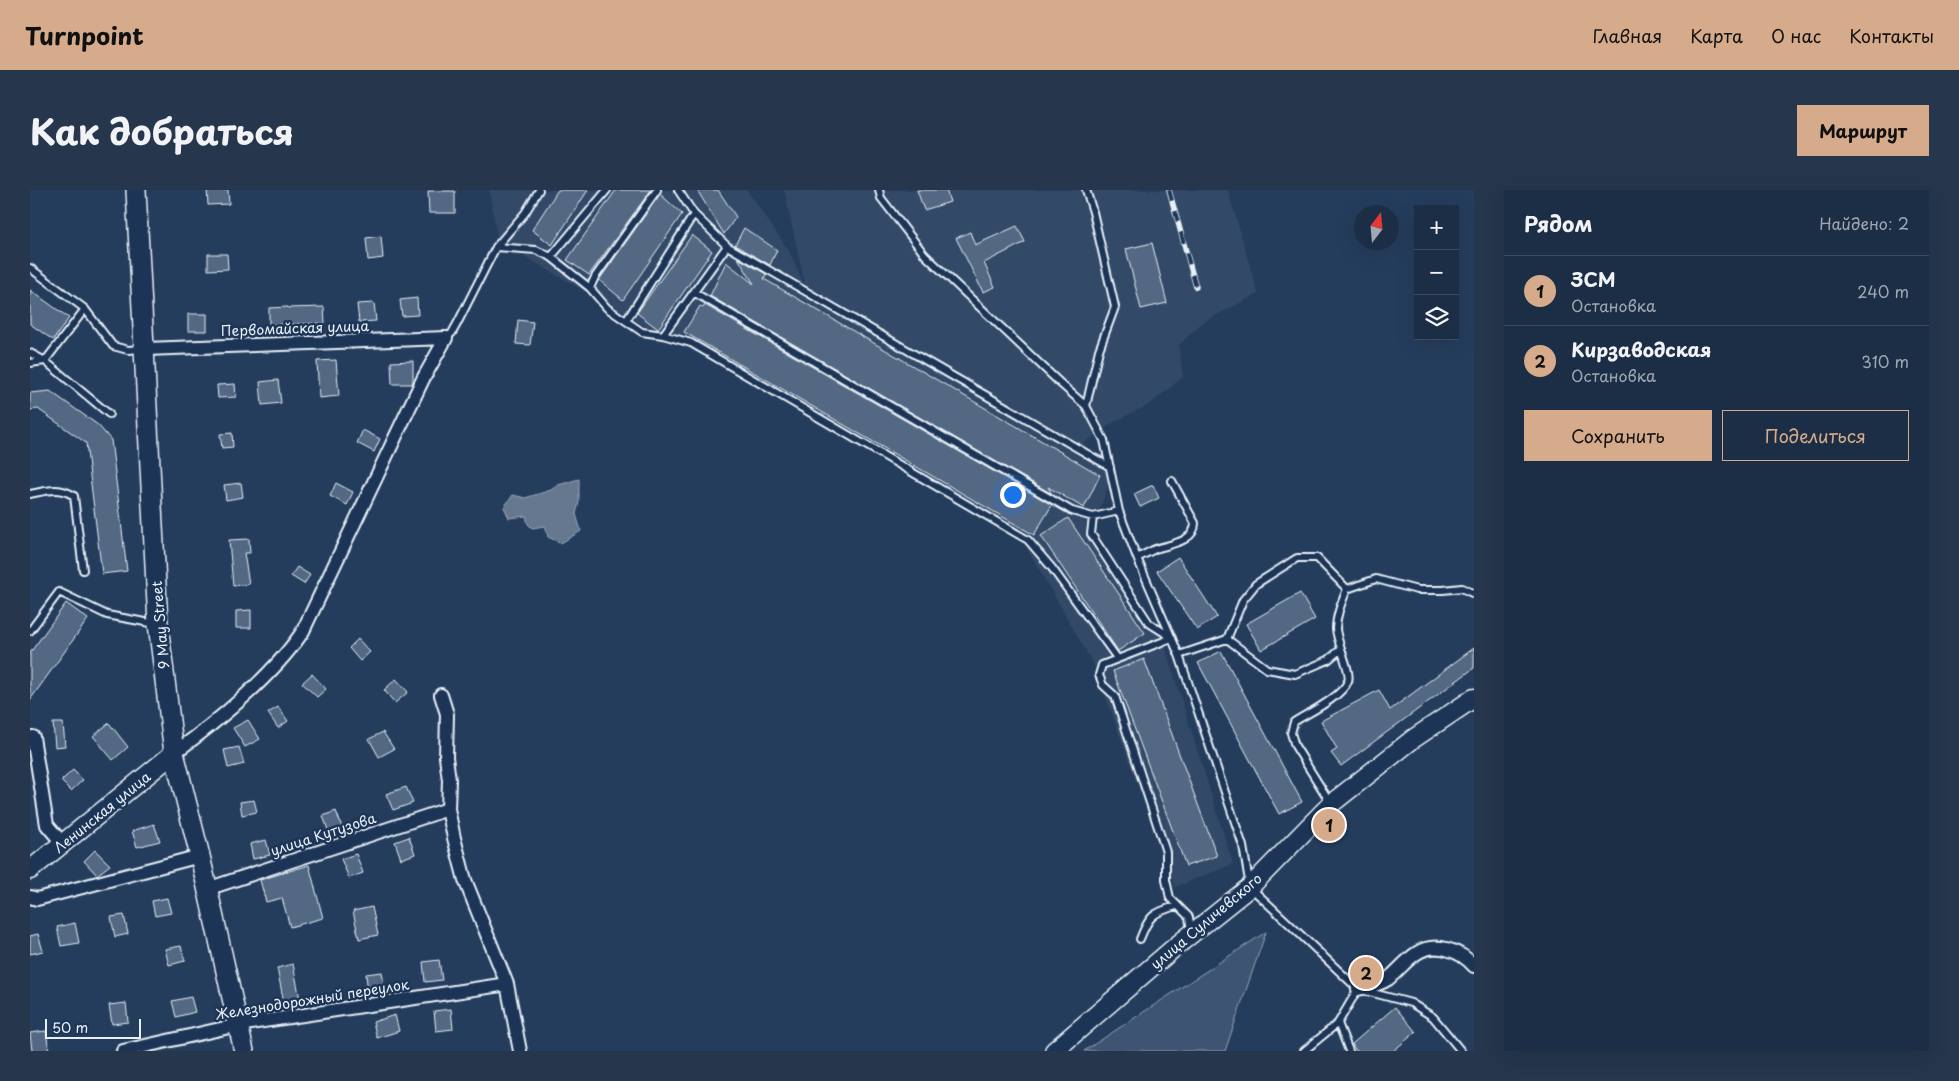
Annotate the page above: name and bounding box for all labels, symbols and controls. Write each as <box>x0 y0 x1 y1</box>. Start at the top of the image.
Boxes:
text: Turnpoint <box>25 17 144 53</box>
text: Главная <box>1593 22 1662 49</box>
text: Карта <box>1690 22 1743 49</box>
text: О нас <box>1771 22 1821 49</box>
text: Контакты <box>1849 22 1934 49</box>
text: Как добраться <box>30 104 294 157</box>
button: Маршрут <box>1797 105 1929 156</box>
north arrow <box>1354 205 1399 250</box>
map controls <box>1414 205 1459 340</box>
button: + <box>1414 205 1459 250</box>
text: Рядом <box>1524 207 1592 239</box>
text: Найдено: 2 <box>1819 211 1909 235</box>
button: − <box>1414 250 1459 295</box>
text: ЗСМ <box>1571 265 1616 293</box>
text: 1 <box>1536 279 1544 303</box>
text: 240 m <box>1857 279 1909 303</box>
text: Остановка <box>1571 293 1656 317</box>
button: layers <box>1414 295 1459 340</box>
street label: Первомайская улица <box>220 315 370 341</box>
text: Кирзаводская <box>1571 335 1711 363</box>
text: 2 <box>1534 349 1546 373</box>
text: 310 m <box>1861 349 1909 373</box>
text: Остановка <box>1571 363 1656 387</box>
button: Сохранить <box>1524 410 1712 461</box>
button: Поделиться <box>1722 410 1909 461</box>
your location <box>1000 482 1026 508</box>
street label: 9 May Street <box>146 580 174 670</box>
street label: Ленинская улица <box>49 766 155 858</box>
pin: 1 <box>1313 806 1345 844</box>
street label: улица Кутузова <box>267 807 379 861</box>
street label: улица Суличевского <box>1146 868 1266 974</box>
pin: 2 <box>1350 954 1382 992</box>
street label: Железнодорожный переулок <box>214 973 411 1025</box>
scale bar <box>45 1016 141 1039</box>
text: 50 m <box>52 1017 88 1038</box>

